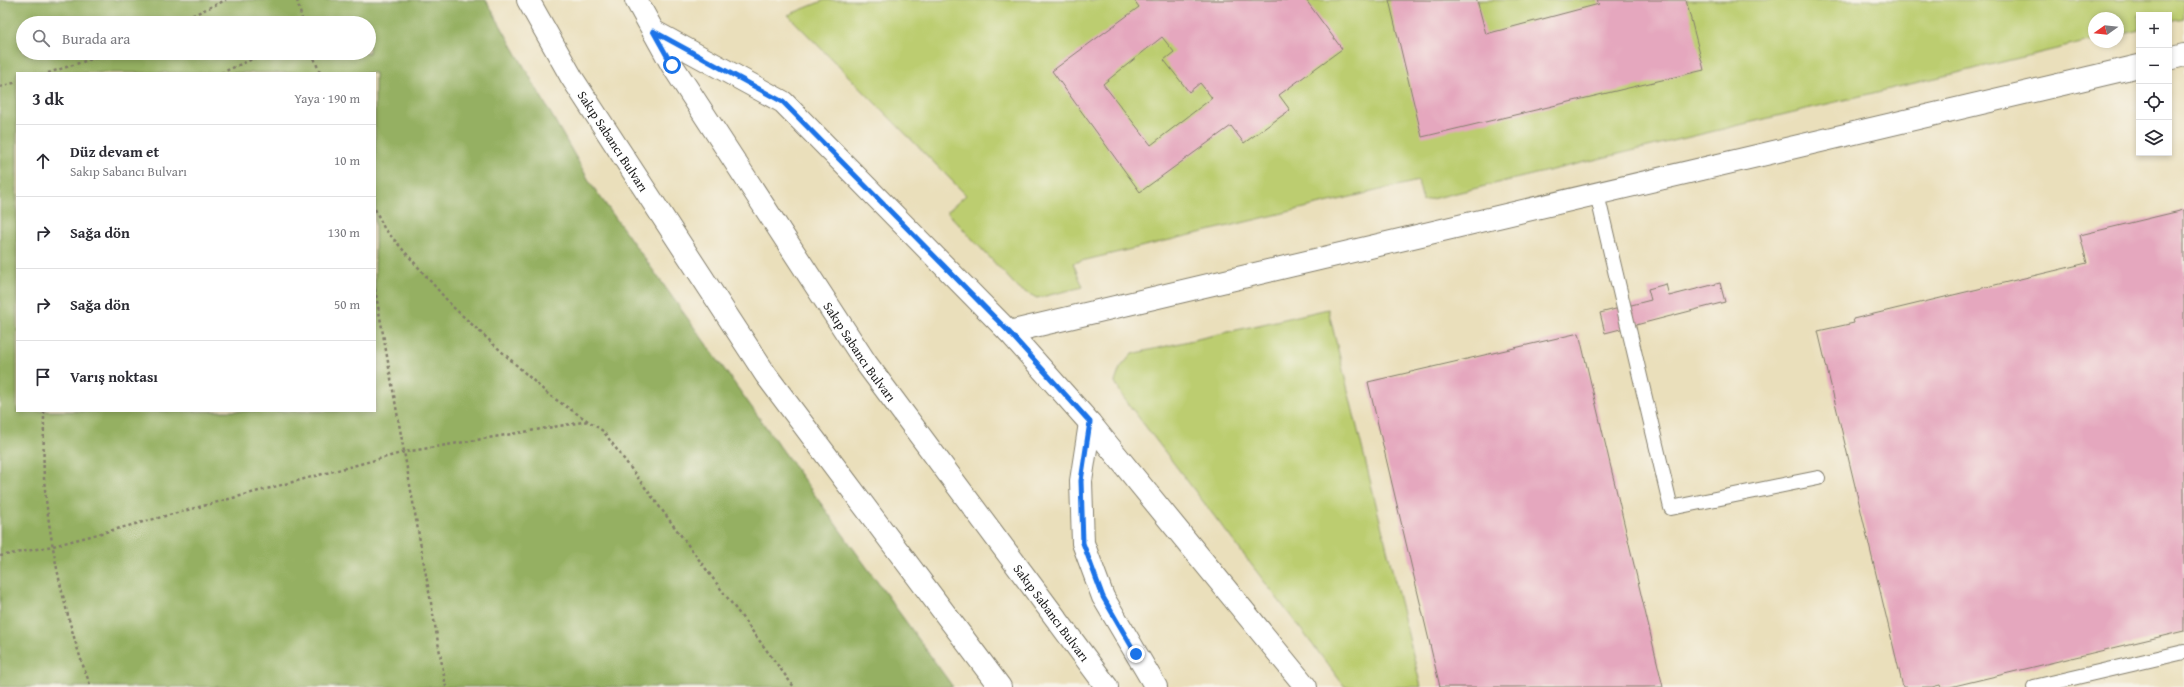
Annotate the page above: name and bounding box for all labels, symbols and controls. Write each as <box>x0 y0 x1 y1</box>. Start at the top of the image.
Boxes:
north arrow <box>2088 12 2124 48</box>
map controls <box>2136 12 2172 156</box>
button: + <box>2136 12 2172 48</box>
search box <box>16 16 376 60</box>
icon: search <box>30 27 52 49</box>
text: Burada ara <box>62 28 130 49</box>
button: − <box>2136 48 2172 84</box>
route start <box>663 56 681 74</box>
button: locate <box>2136 84 2172 120</box>
text: 3 dk <box>32 86 64 111</box>
street label: Sakıp Sabancı Bulvarı <box>573 87 653 196</box>
text: Yaya · 190 m <box>294 89 360 108</box>
button: layers <box>2136 120 2172 156</box>
text: Düz devam et <box>70 141 159 162</box>
icon: ahead <box>32 150 54 172</box>
text: 10 m <box>334 151 360 170</box>
text: Sakıp Sabancı Bulvarı <box>70 162 187 181</box>
icon: right <box>32 222 54 244</box>
text: Sağa dön <box>70 222 130 243</box>
text: 130 m <box>328 223 360 242</box>
icon: right <box>32 294 54 316</box>
text: Sağa dön <box>70 294 130 315</box>
text: 50 m <box>334 295 360 314</box>
street label: Sakıp Sabancı Bulvarı <box>819 298 901 406</box>
icon: arrive <box>32 366 54 388</box>
text: Varış noktası <box>70 366 158 387</box>
street label: Sakıp Sabancı Bulvarı <box>1009 560 1094 666</box>
route end <box>1127 645 1145 663</box>

